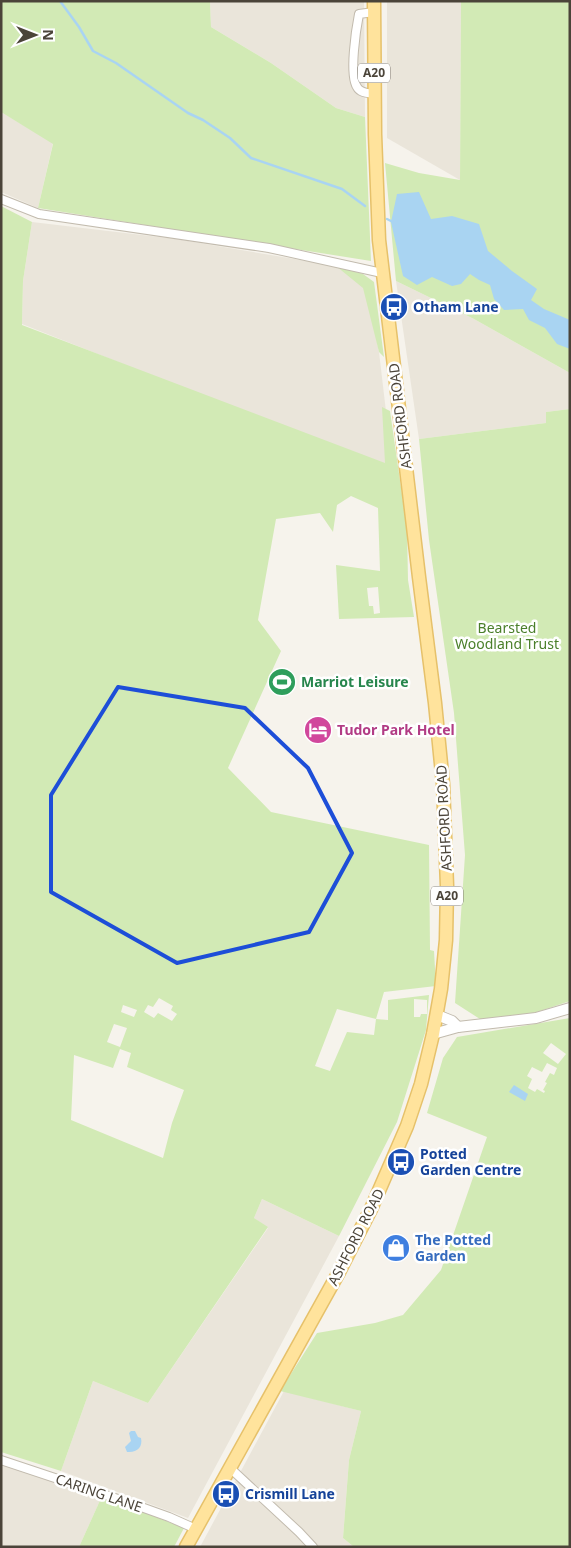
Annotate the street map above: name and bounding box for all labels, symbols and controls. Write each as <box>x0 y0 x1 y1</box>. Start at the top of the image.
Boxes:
north arrow <box>10 10 60 60</box>
text: N <box>39 29 58 41</box>
road number: A20 <box>358 64 390 82</box>
bus stop icon: Otham Lane <box>379 292 409 322</box>
place label: Otham Lane <box>413 297 499 316</box>
street label: ASHFORD ROAD <box>384 362 415 470</box>
park label: Bearsted Woodland Trust <box>455 618 559 653</box>
sports icon: Marriot Leisure <box>267 667 297 697</box>
place label: Marriot Leisure <box>301 672 409 691</box>
hotel icon: Tudor Park Hotel <box>303 715 333 745</box>
place label: Tudor Park Hotel <box>337 720 455 739</box>
street label: ASHFORD ROAD <box>431 764 456 872</box>
road number: A20 <box>431 886 463 906</box>
place label: Potted Garden Centre <box>420 1144 521 1179</box>
bus stop icon: Potted Garden Centre <box>386 1147 416 1177</box>
street label: ASHFORD ROAD <box>323 1185 388 1288</box>
place label: The Potted Garden <box>415 1230 491 1265</box>
shop icon: The Potted Garden <box>381 1233 411 1263</box>
street label: CARING LANE <box>53 1469 145 1516</box>
bus stop icon: Crismill Lane <box>211 1479 241 1509</box>
place label: Crismill Lane <box>245 1484 335 1503</box>

